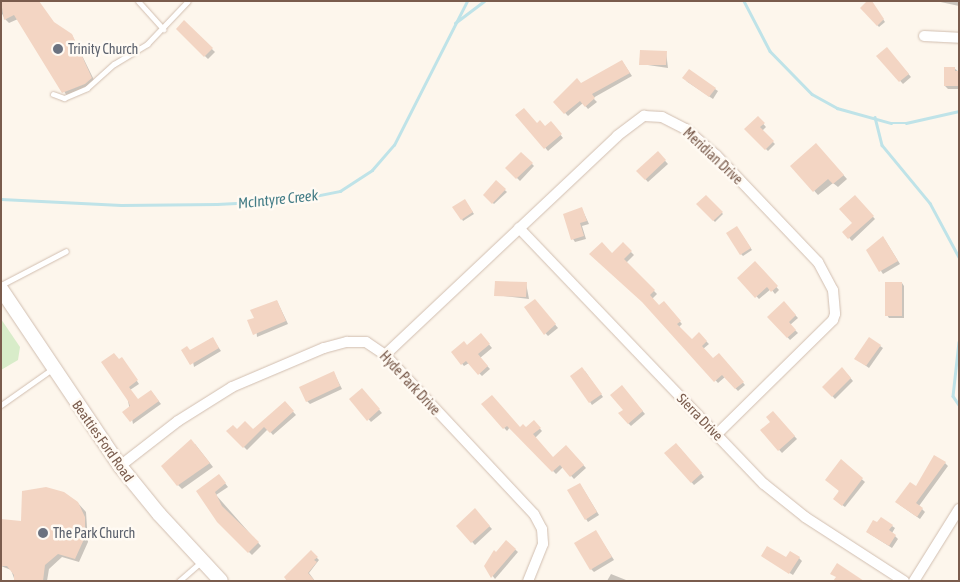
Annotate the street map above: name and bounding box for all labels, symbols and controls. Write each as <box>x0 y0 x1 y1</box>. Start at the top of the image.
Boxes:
place label: Trinity Church <box>68 41 138 57</box>
marker: Trinity Church <box>52 43 64 55</box>
street label: Meridian Drive <box>680 124 746 188</box>
water label: McIntyre Creek <box>237 186 319 212</box>
street label: Hyde Park Drive <box>376 348 444 418</box>
street label: Sierra Drive <box>673 390 727 444</box>
street label: Beatties Ford Road <box>69 397 137 485</box>
place label: The Park Church <box>53 525 135 541</box>
marker: The Park Church <box>37 527 49 539</box>

